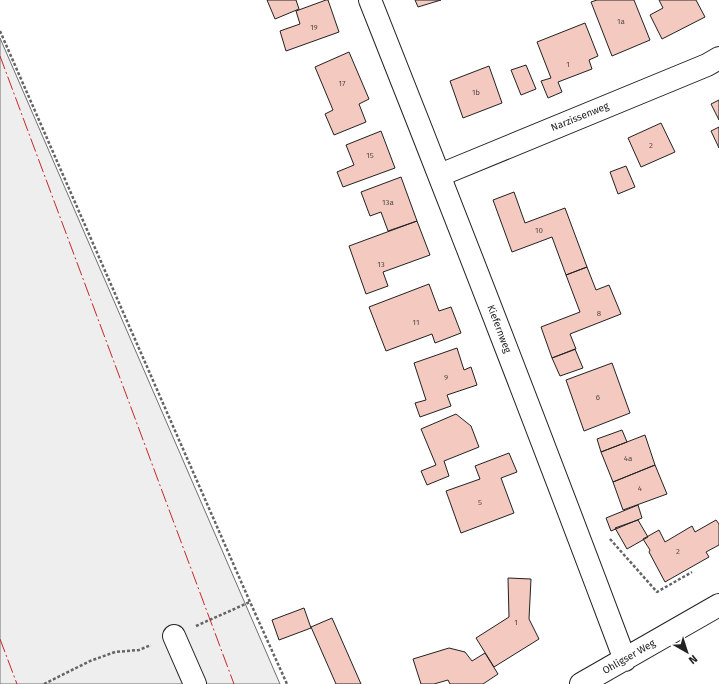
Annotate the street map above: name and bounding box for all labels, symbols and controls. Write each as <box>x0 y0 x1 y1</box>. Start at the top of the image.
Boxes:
house number: 1a <box>617 17 625 26</box>
house number: 19 <box>310 23 318 32</box>
house number: 1 <box>566 60 570 69</box>
house number: 17 <box>338 79 346 88</box>
house number: 1b <box>472 88 480 97</box>
street label: Narzissenweg <box>549 100 612 134</box>
house number: 2 <box>649 141 653 150</box>
house number: 15 <box>366 151 374 160</box>
house number: 13a <box>382 198 394 207</box>
house number: 10 <box>535 226 543 235</box>
house number: 13 <box>377 260 385 269</box>
street label: Kiefernweg <box>484 303 514 355</box>
house number: 8 <box>597 309 602 318</box>
house number: 11 <box>413 318 419 327</box>
house number: 9 <box>444 373 448 382</box>
house number: 6 <box>596 393 600 402</box>
house number: 4a <box>624 454 632 463</box>
house number: 4 <box>638 484 643 493</box>
house number: 5 <box>478 498 482 507</box>
house number: 2 <box>676 547 680 556</box>
house number: 1 <box>514 618 518 627</box>
north arrow <box>667 632 707 672</box>
street label: Ohligser Weg <box>600 637 658 677</box>
text: N <box>686 652 700 667</box>

